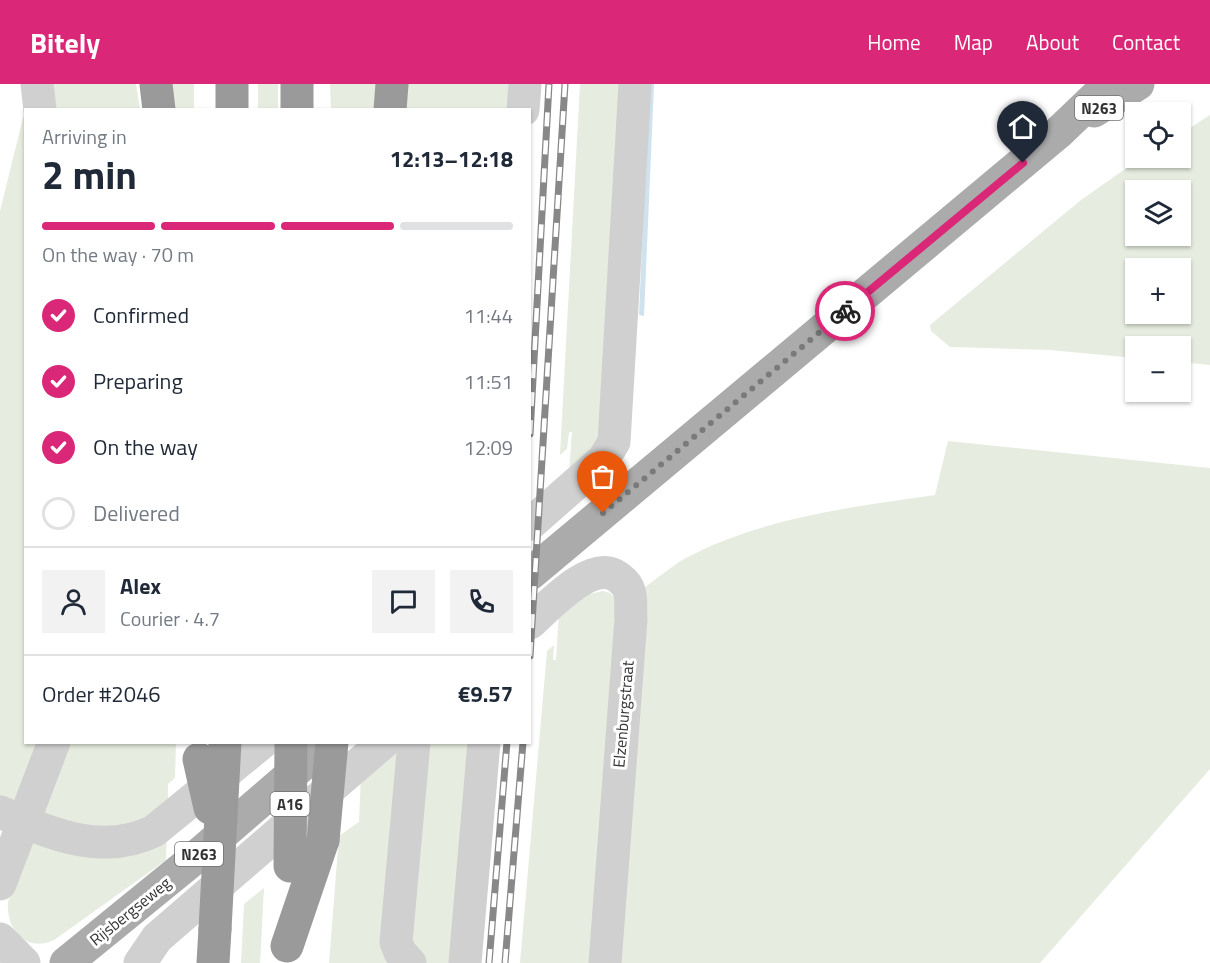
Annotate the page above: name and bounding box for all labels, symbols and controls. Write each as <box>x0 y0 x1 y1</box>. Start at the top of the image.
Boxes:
text: Bitely <box>30 21 100 64</box>
text: Home <box>867 26 921 58</box>
text: Map <box>954 26 993 58</box>
text: About <box>1026 26 1079 58</box>
text: Contact <box>1112 26 1180 58</box>
road number: N263 <box>1075 96 1123 120</box>
pin <box>997 101 1048 163</box>
map controls <box>1125 102 1191 402</box>
button: locate <box>1125 102 1191 168</box>
icon: home <box>1006 110 1039 143</box>
text: Arriving in <box>42 121 127 152</box>
text: 12:13–12:18 <box>390 142 513 176</box>
text: 2 min <box>42 145 137 204</box>
button: layers <box>1125 180 1191 246</box>
text: On the way · 70 m <box>42 239 194 270</box>
button: + <box>1125 258 1191 324</box>
courier <box>815 281 875 341</box>
icon: bike <box>829 295 862 328</box>
text: Confirmed <box>93 298 189 332</box>
icon: check <box>42 299 75 332</box>
text: 11:44 <box>464 300 513 331</box>
button: − <box>1125 336 1191 402</box>
text: Preparing <box>93 364 183 398</box>
icon: check <box>42 365 75 398</box>
text: 11:51 <box>464 366 513 397</box>
text: On the way <box>93 430 198 464</box>
icon: check <box>42 431 75 464</box>
text: 12:09 <box>464 432 513 463</box>
pin <box>577 451 628 513</box>
icon: bag <box>586 460 619 493</box>
text: Delivered <box>93 496 180 530</box>
text: Alex <box>120 569 161 603</box>
button: person <box>42 570 105 633</box>
button: chat <box>372 570 435 633</box>
button: phone <box>450 570 513 633</box>
text: Courier · 4.7 <box>120 603 220 634</box>
street label: Elzenburgstraat <box>606 659 640 768</box>
text: Order #2046 <box>42 677 161 711</box>
text: €9.57 <box>458 677 513 711</box>
road number: A16 <box>270 792 310 816</box>
road number: N263 <box>175 842 223 866</box>
street label: Rijsbergseweg <box>84 871 176 951</box>

